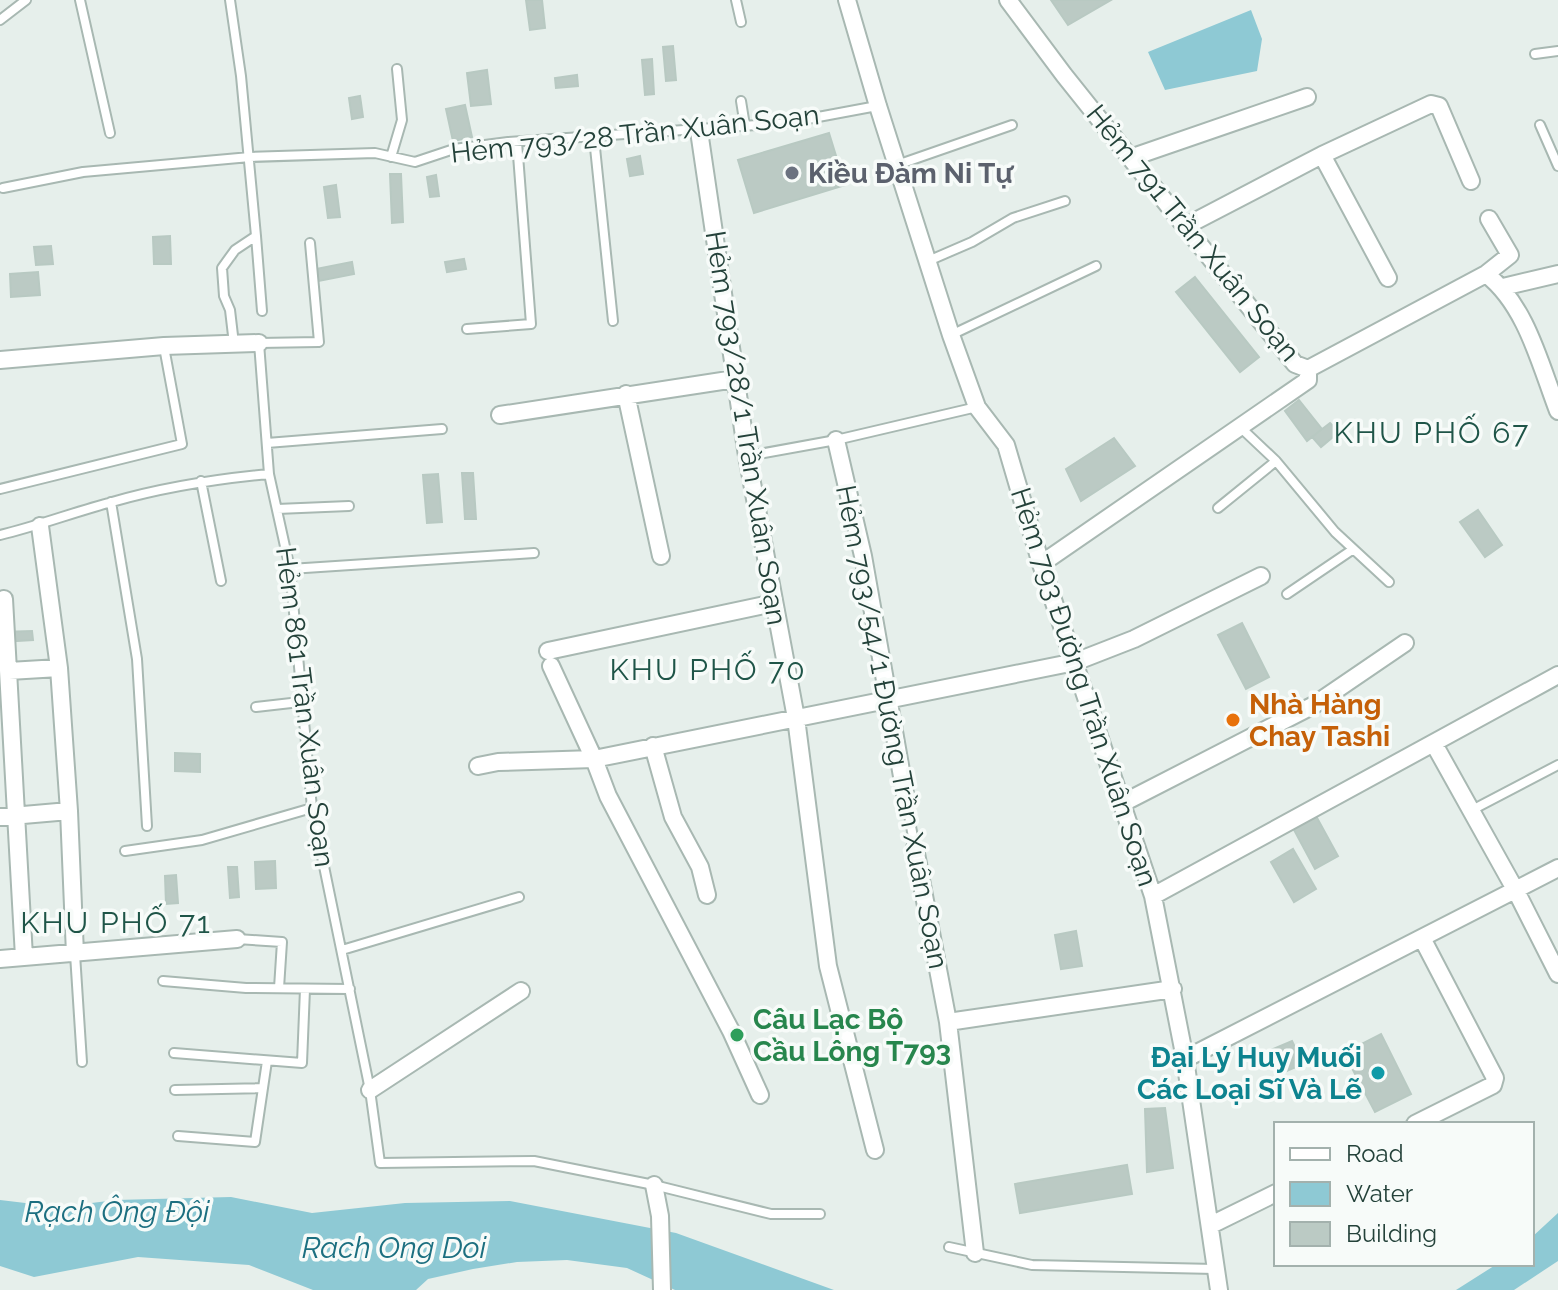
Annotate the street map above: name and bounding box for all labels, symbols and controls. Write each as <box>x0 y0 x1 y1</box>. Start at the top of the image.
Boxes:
street label: Hẻm 793/28 Trần Xuân Soạn <box>449 98 821 170</box>
street label: Hẻm 791 Trần Xuân Soạn <box>1079 98 1307 368</box>
place label: Kiều Đàm Ni Tự <box>808 157 1014 190</box>
marker: Kiều Đàm Ni Tự <box>783 164 801 182</box>
street label: Hẻm 793/28/1 Trần Xuân Soạn <box>699 228 793 628</box>
district label: KHU PHỐ 67 <box>1334 413 1530 450</box>
street label: Hẻm 793/54/1 Đường Trần Xuân Soạn <box>829 482 955 972</box>
street label: Hẻm 793 Đường Trần Xuân Soạn <box>1004 483 1164 891</box>
street label: Hẻm 861 Trần Xuân Soạn <box>269 545 341 869</box>
district label: KHU PHỐ 70 <box>610 650 807 687</box>
place label: Nhà Hàng Chay Tashi <box>1249 688 1390 753</box>
marker: Nhà Hàng Chay Tashi <box>1224 711 1242 729</box>
district label: KHU PHỐ 71 <box>20 903 212 940</box>
place label: Câu Lạc Bộ Cầu Lông T793 <box>753 1003 951 1068</box>
marker: Câu Lạc Bộ Cầu Lông T793 <box>728 1026 746 1044</box>
place label: Đại Lý Huy Muối Các Loại Sĩ Và Lẽ <box>1137 1041 1362 1106</box>
marker: Đại Lý Huy Muối Các Loại Sĩ Và Lẽ <box>1369 1064 1387 1082</box>
legend <box>1274 1122 1534 1266</box>
text: Road <box>1346 1139 1404 1168</box>
text: Water <box>1346 1179 1414 1208</box>
water label: Rạch Ông Đội <box>25 1194 210 1229</box>
text: Building <box>1346 1219 1437 1248</box>
water label: Rach Ong Doi <box>302 1230 487 1265</box>

